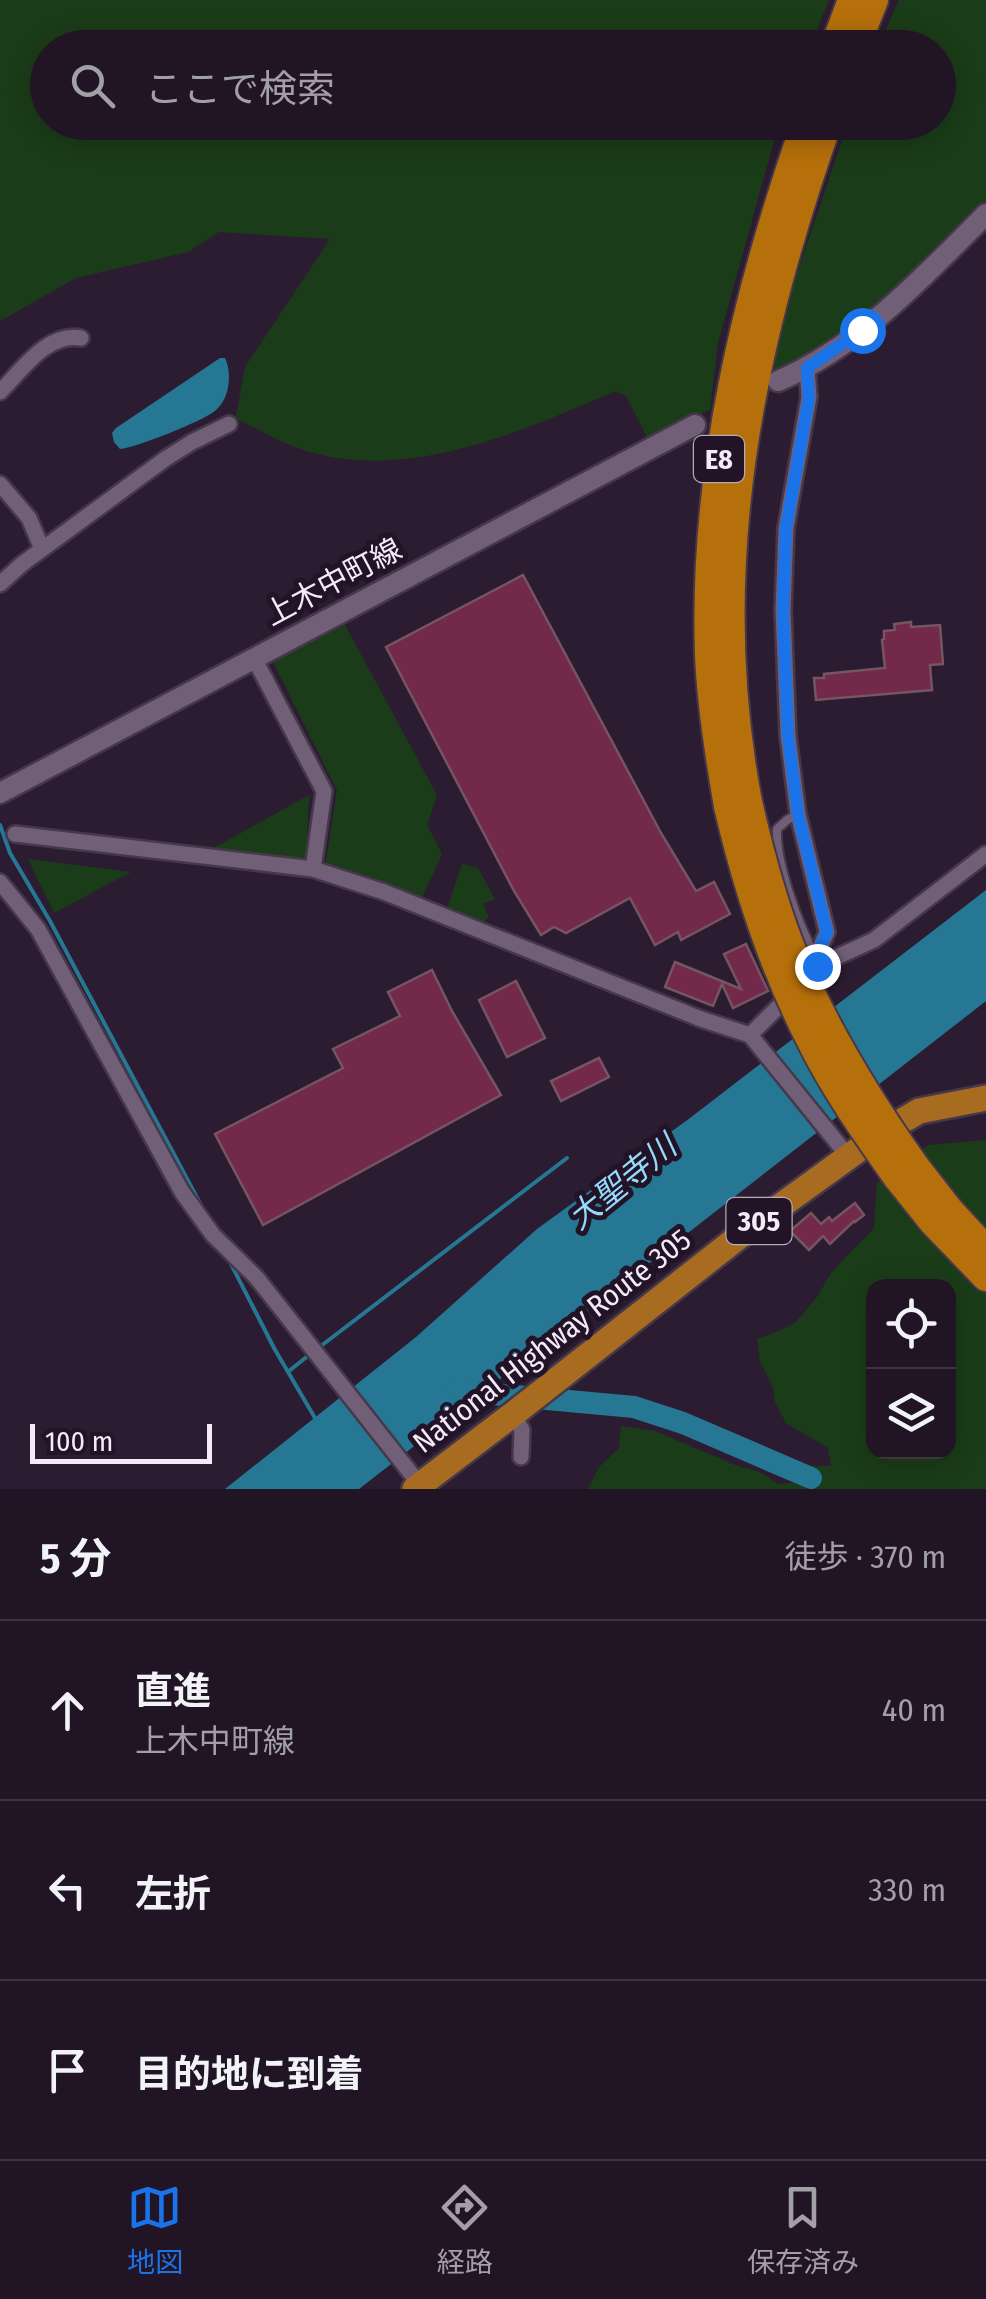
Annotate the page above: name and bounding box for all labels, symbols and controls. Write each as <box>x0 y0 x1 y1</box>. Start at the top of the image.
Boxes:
search box <box>30 30 956 140</box>
icon: search <box>65 58 120 113</box>
text: ここで検索 <box>145 66 335 112</box>
route start <box>840 308 886 354</box>
road number: E8 <box>694 436 744 482</box>
street label: 上木中町線 <box>258 531 408 633</box>
route end <box>795 944 841 990</box>
water label: 大聖寺川 <box>560 1125 686 1237</box>
road number: 305 <box>726 1198 792 1244</box>
street label: National Highway Route 305 <box>406 1221 698 1461</box>
map controls <box>866 1279 956 1459</box>
button: locate <box>866 1279 956 1369</box>
button: layers <box>866 1369 956 1459</box>
scale bar <box>30 1419 212 1464</box>
text: 100 m <box>45 1425 113 1458</box>
text: 5 分 <box>40 1534 111 1584</box>
text: 徒歩 · 370 m <box>784 1538 946 1576</box>
text: 直進 <box>135 1668 211 1714</box>
icon: ahead <box>40 1683 95 1738</box>
text: 40 m <box>882 1691 946 1729</box>
text: 上木中町線 <box>135 1722 295 1760</box>
icon: left <box>40 1863 95 1918</box>
text: 左折 <box>135 1871 211 1917</box>
text: 330 m <box>868 1871 946 1909</box>
icon: arrive <box>40 2043 95 2098</box>
text: 目的地に到着 <box>135 2051 363 2097</box>
tab: 地図 <box>127 2180 183 2280</box>
tab: 経路 <box>437 2180 493 2280</box>
tab: 保存済み <box>747 2180 859 2280</box>

